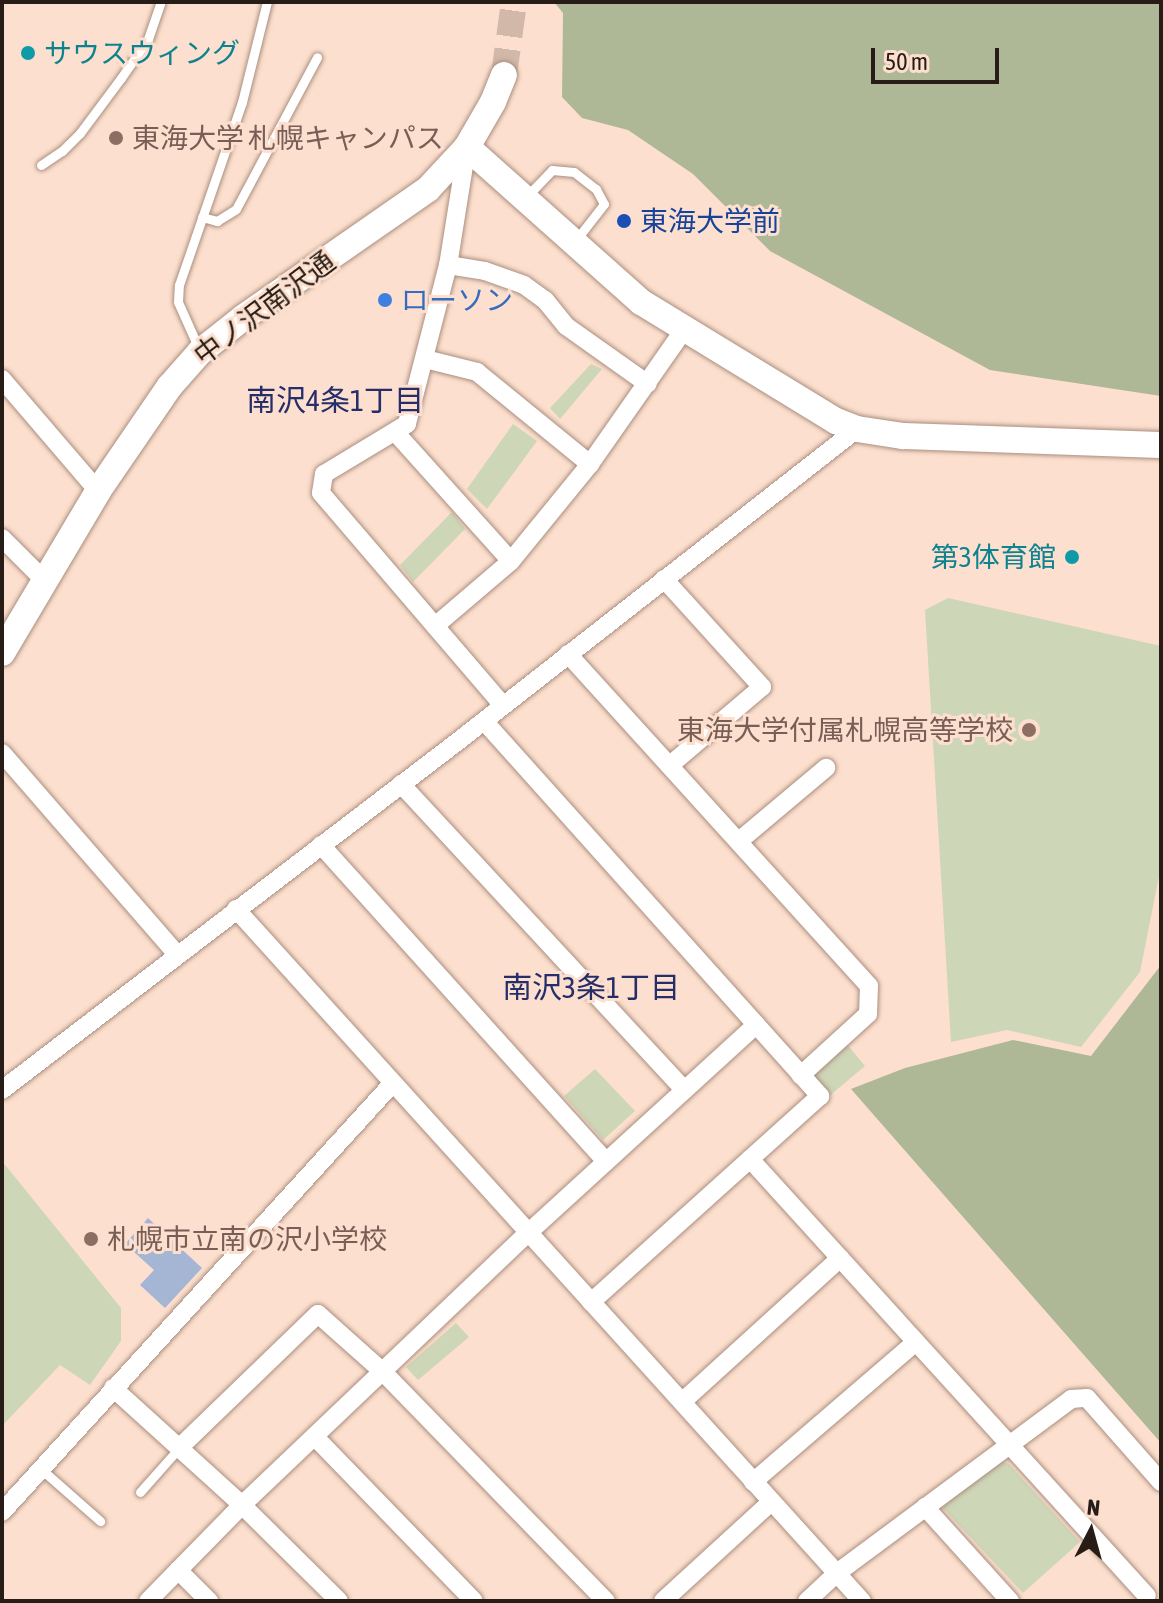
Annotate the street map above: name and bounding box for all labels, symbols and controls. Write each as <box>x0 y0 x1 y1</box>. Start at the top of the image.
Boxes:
scale bar <box>875 32 1003 82</box>
place label: サウスウィング <box>44 36 240 70</box>
marker: サウスウィング <box>19 44 37 62</box>
text: 50 m <box>885 48 928 75</box>
place label: 東海大学 札幌キャンパス <box>132 121 444 155</box>
marker: 東海大学 札幌キャンパス <box>107 129 125 147</box>
place label: 東海大学前 <box>640 204 780 238</box>
marker: 東海大学前 <box>615 212 633 230</box>
street label: 中ノ沢南沢通 <box>187 244 341 372</box>
place label: ローソン <box>401 283 513 317</box>
marker: ローソン <box>376 291 394 309</box>
district label: 南沢4条1丁目 <box>246 382 424 418</box>
place label: 第3体育館 <box>931 540 1056 574</box>
marker: 第3体育館 <box>1063 548 1081 566</box>
place label: 東海大学付属札幌高等学校 <box>677 713 1013 747</box>
marker: 東海大学付属札幌高等学校 <box>1020 721 1038 739</box>
district label: 南沢3条1丁目 <box>502 969 680 1005</box>
place label: 札幌市立南の沢小学校 <box>107 1222 387 1256</box>
marker: 札幌市立南の沢小学校 <box>82 1230 100 1248</box>
north arrow <box>1051 1491 1131 1571</box>
text: N <box>1086 1494 1101 1521</box>

